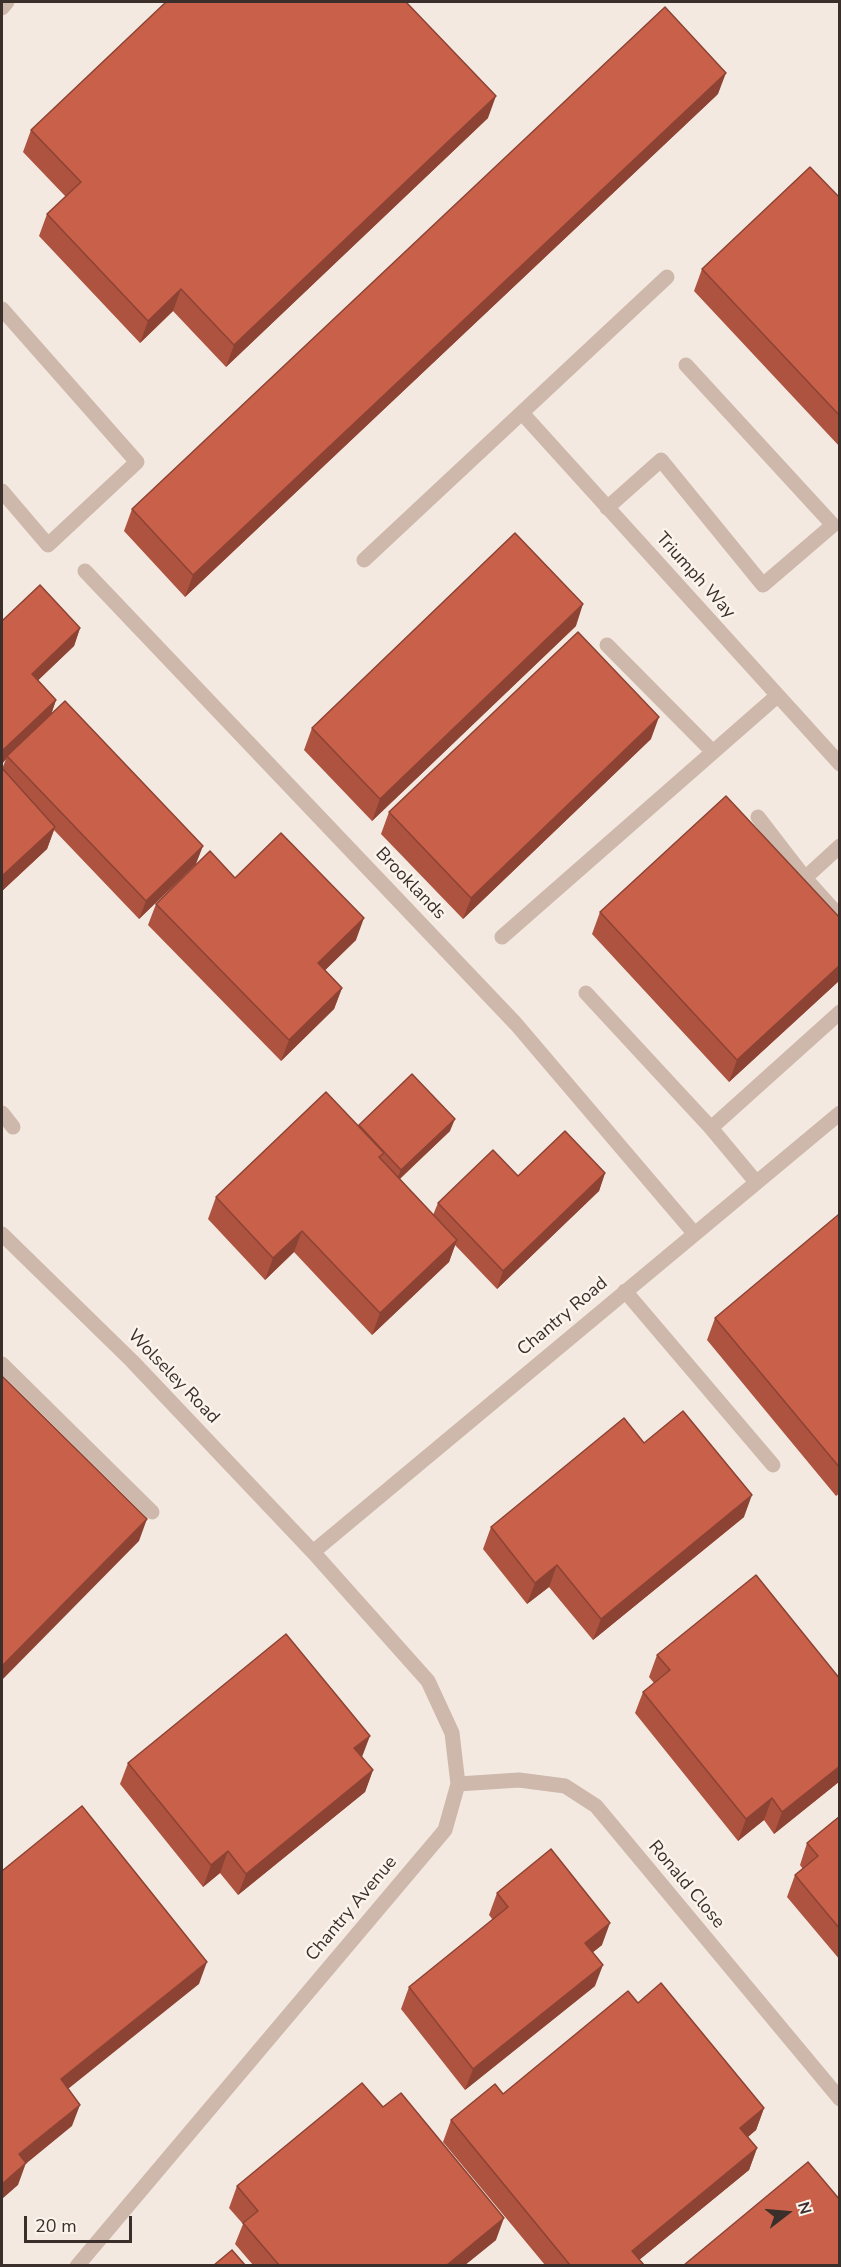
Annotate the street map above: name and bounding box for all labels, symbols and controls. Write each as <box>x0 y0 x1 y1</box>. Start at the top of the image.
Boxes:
street label: Triumph Way <box>651 528 739 624</box>
street label: Brooklands <box>370 843 450 925</box>
street label: Chantry Road <box>513 1273 613 1361</box>
street label: Wolseley Road <box>123 1325 223 1429</box>
street label: Ronald Close <box>643 1837 729 1933</box>
street label: Chantry Avenue <box>302 1852 402 1966</box>
north arrow <box>757 2183 817 2243</box>
text: N <box>792 2199 817 2217</box>
scale bar <box>27 2204 135 2242</box>
text: 20 m <box>35 2214 77 2238</box>

